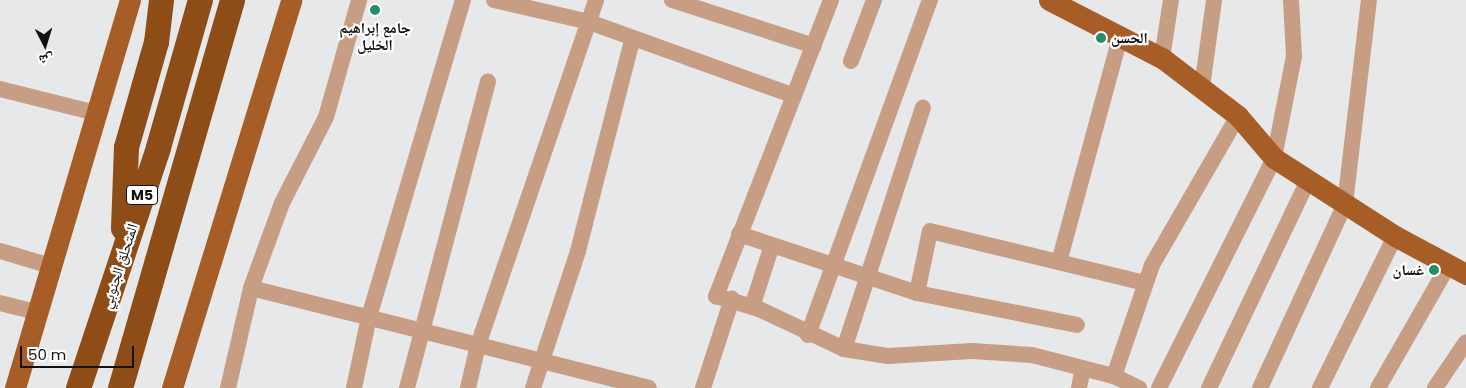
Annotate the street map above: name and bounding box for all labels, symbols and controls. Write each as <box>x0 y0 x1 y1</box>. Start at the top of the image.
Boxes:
marker: جامع إبراهيم الخليل <box>369 4 381 16</box>
place label: جامع إبراهيم الخليل <box>339 18 411 53</box>
north arrow <box>20 20 70 70</box>
place label: الحسن <box>1111 29 1148 47</box>
marker: الحسن <box>1095 32 1107 44</box>
text: ش <box>38 49 55 71</box>
road number: M5 <box>126 184 158 206</box>
street label: المتحلق الجنوبي <box>97 221 141 311</box>
place label: غسان <box>1392 261 1424 279</box>
marker: غسان <box>1428 264 1440 276</box>
scale bar <box>22 336 136 368</box>
text: 50 m <box>28 344 66 365</box>

